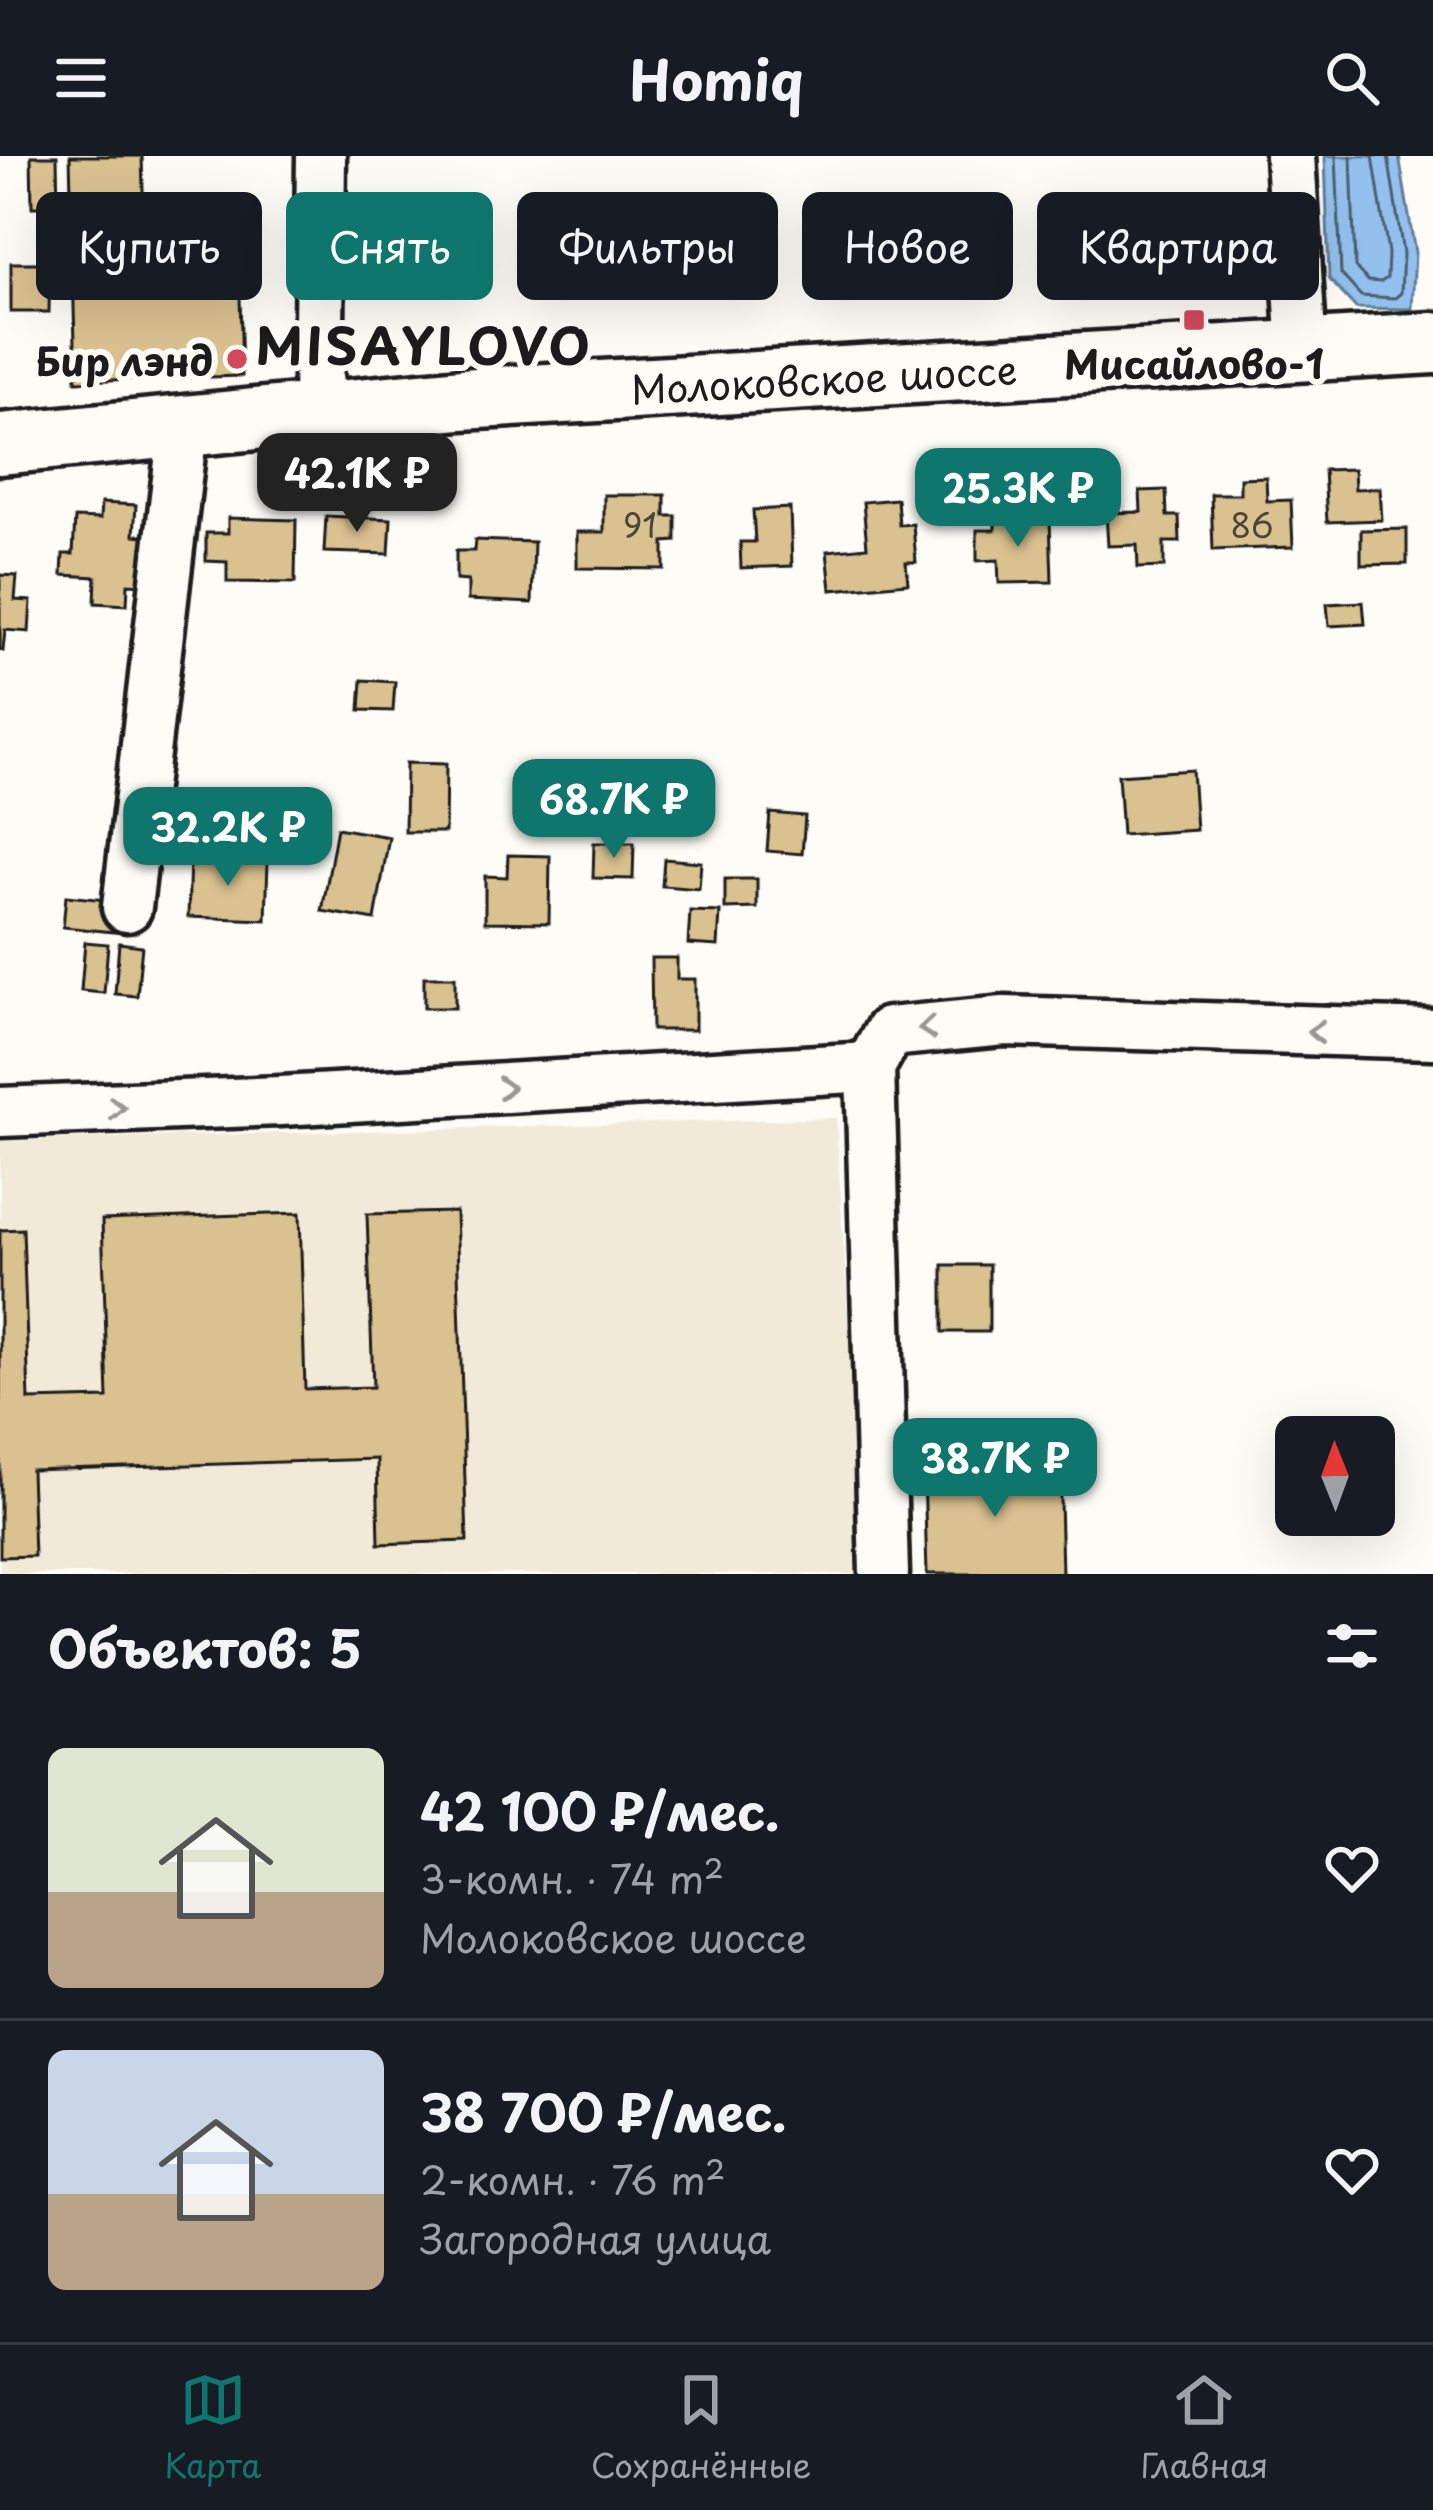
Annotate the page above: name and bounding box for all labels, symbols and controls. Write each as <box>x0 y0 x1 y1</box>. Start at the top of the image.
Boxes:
text: Homiq <box>629 38 804 119</box>
icon: menu <box>48 45 114 111</box>
icon: search <box>1319 45 1385 111</box>
chip: Купить <box>36 192 262 300</box>
chip: Снять <box>286 192 493 300</box>
chip: Фильтры <box>517 192 778 300</box>
chip: Новое <box>802 192 1013 300</box>
chip: Квартира <box>1037 192 1319 300</box>
district label: MISAYLOVO <box>255 305 593 382</box>
marker: Мисайлово-1 <box>1181 307 1207 333</box>
place label: Бир лэнд <box>35 330 213 389</box>
place label: Мисайлово-1 <box>1064 333 1324 392</box>
street label: Молоковское шоссе <box>629 338 1019 418</box>
marker: Бир лэнд <box>224 346 250 372</box>
pin: 42.1K ₽ <box>246 433 468 535</box>
text: 42.1K ₽ <box>284 442 430 501</box>
pin: 25.3K ₽ <box>907 448 1129 550</box>
text: 25.3K ₽ <box>942 457 1094 516</box>
house number: 91 <box>623 499 657 549</box>
house number: 86 <box>1231 499 1273 549</box>
pin: 68.7K ₽ <box>503 759 725 861</box>
text: 68.7K ₽ <box>539 768 689 827</box>
pin: 32.2K ₽ <box>117 787 339 889</box>
text: 32.2K ₽ <box>150 796 306 855</box>
one-way arrow <box>917 1015 936 1040</box>
one-way arrow <box>1306 1020 1325 1046</box>
one-way arrow <box>497 1075 516 1101</box>
one-way arrow <box>108 1095 127 1121</box>
north arrow <box>1275 1416 1395 1536</box>
map controls <box>1275 1416 1395 1536</box>
pin: 38.7K ₽ <box>884 1418 1106 1520</box>
text: 38.7K ₽ <box>920 1427 1070 1486</box>
text: Объектов: 5 <box>48 1608 362 1685</box>
icon: filters <box>1319 1613 1385 1679</box>
text: 42 100 ₽/мес. <box>420 1771 780 1848</box>
icon: home <box>144 1796 288 1940</box>
icon: heart <box>1319 1835 1385 1901</box>
text: 3-комн. · 74 m² <box>420 1848 724 1907</box>
text: Молоковское шоссе <box>420 1907 807 1966</box>
text: 38 700 ₽/мес. <box>420 2072 787 2149</box>
icon: home <box>144 2098 288 2242</box>
icon: heart <box>1319 2137 1385 2203</box>
text: 2-комн. · 76 m² <box>420 2149 726 2208</box>
text: Загородная улица <box>420 2208 771 2267</box>
tab: Карта <box>165 2367 262 2489</box>
tab: Сохранённые <box>591 2367 811 2489</box>
tab: Главная <box>1141 2367 1268 2489</box>

